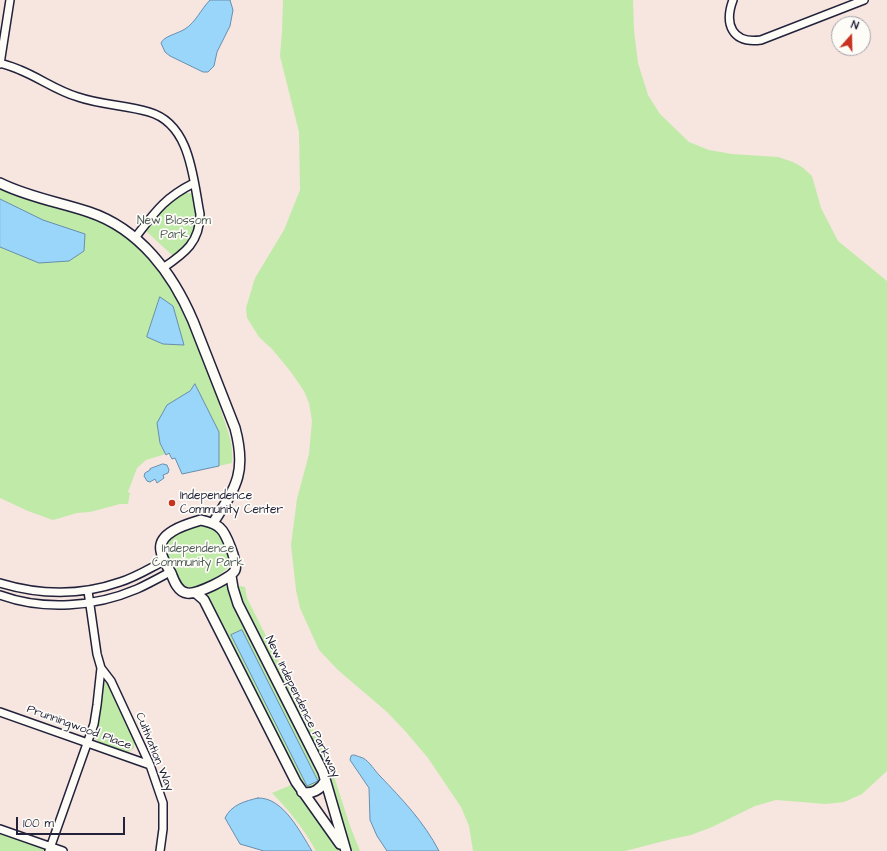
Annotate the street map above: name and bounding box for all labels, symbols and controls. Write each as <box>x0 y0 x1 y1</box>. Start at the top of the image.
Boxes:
north arrow <box>831 16 871 56</box>
text: N <box>849 17 861 33</box>
park label: New Blossom Park <box>137 214 211 242</box>
place label: Independence Community Center <box>180 489 283 517</box>
marker: Independence Community Center <box>167 498 177 508</box>
park label: Independence Community Park <box>152 542 244 570</box>
street label: New Independence Parkway <box>261 634 343 780</box>
street label: Prunningwood Place <box>25 702 133 754</box>
street label: Cultivation Way <box>132 711 176 793</box>
scale bar <box>18 809 127 835</box>
text: 100 m <box>23 815 54 832</box>

